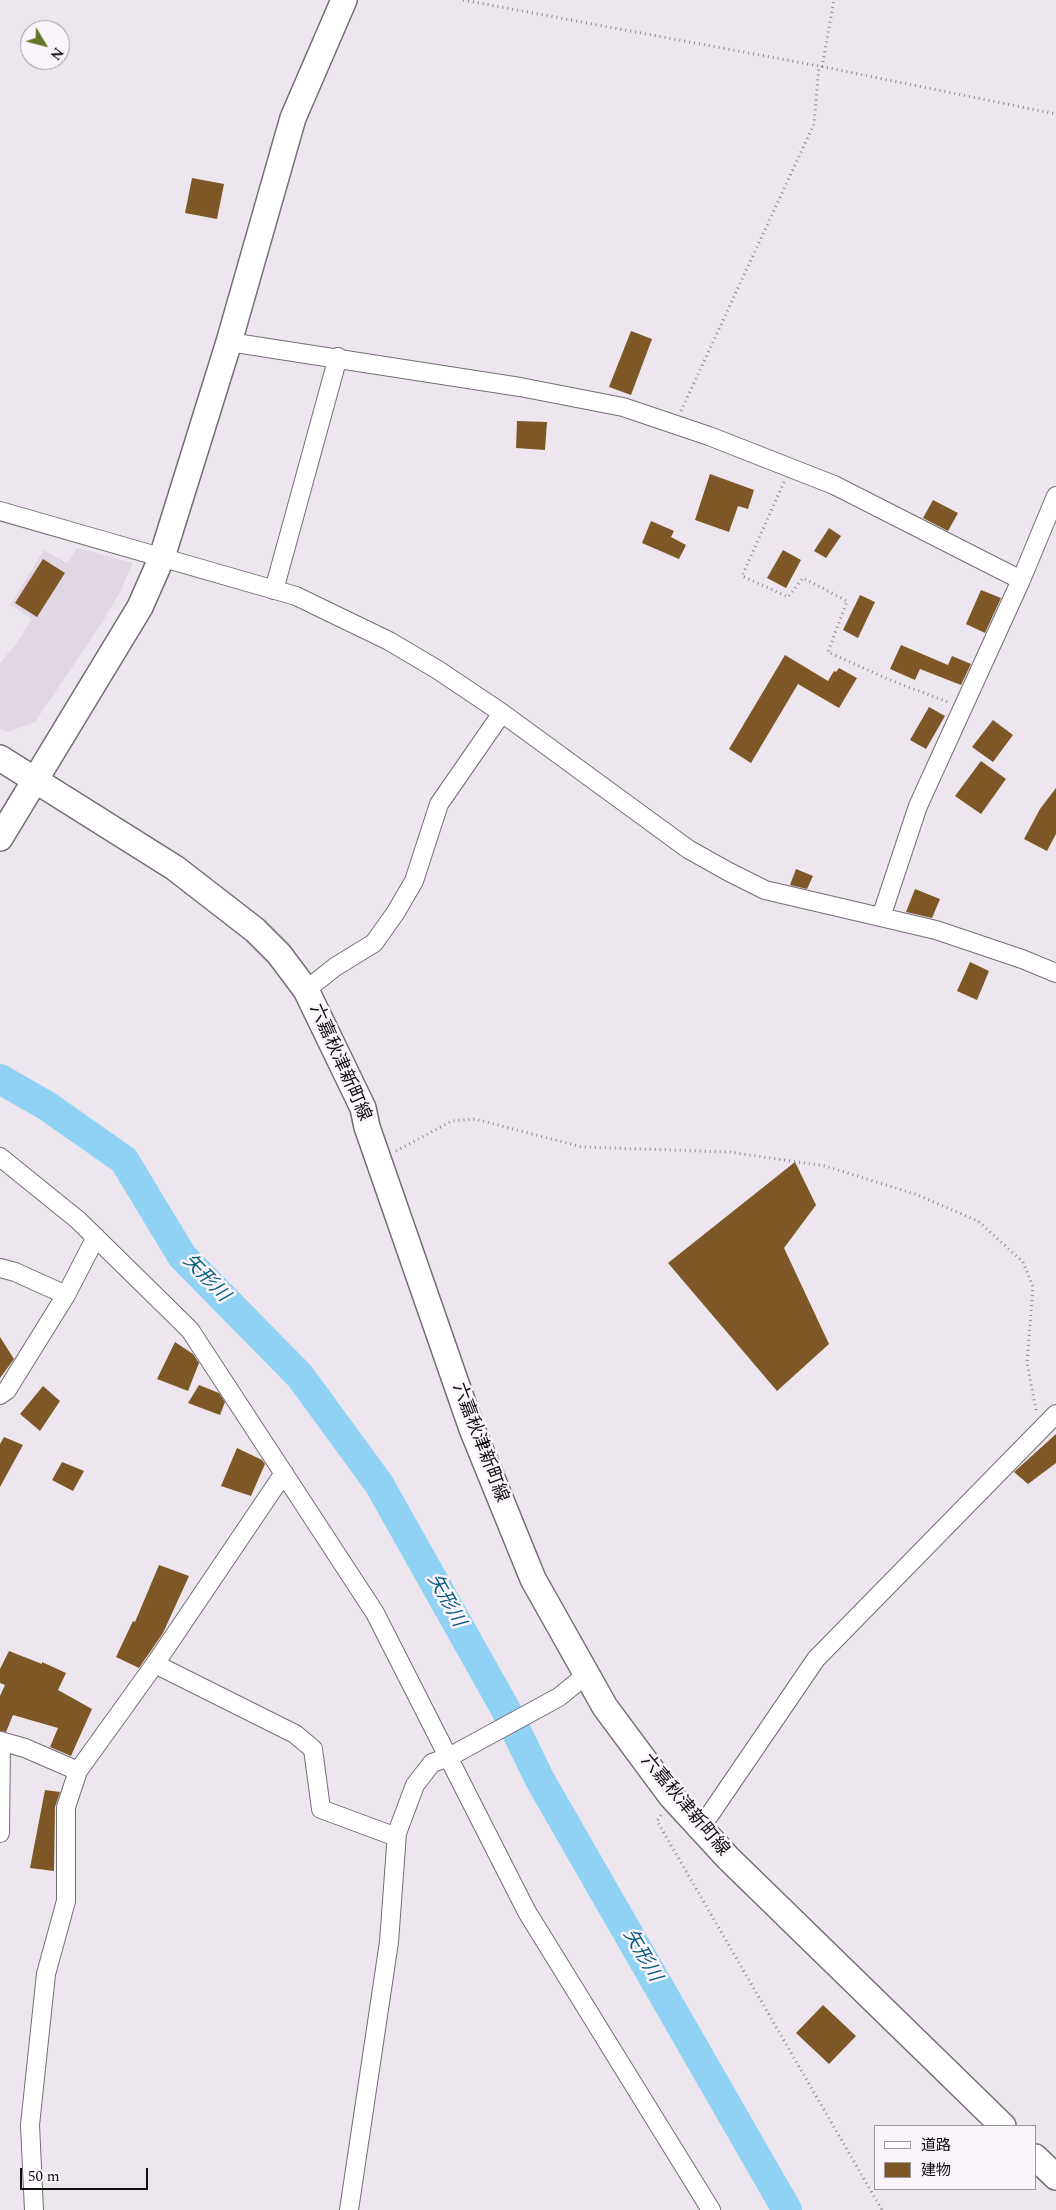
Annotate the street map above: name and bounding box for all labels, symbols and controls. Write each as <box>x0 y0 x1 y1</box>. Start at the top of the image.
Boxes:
north arrow <box>20 20 70 70</box>
text: N <box>45 43 68 65</box>
street label: 六嘉秋津新町線 <box>304 1001 374 1125</box>
water label: 矢形川 <box>177 1251 233 1307</box>
street label: 六嘉秋津新町線 <box>446 1380 512 1506</box>
water label: 矢形川 <box>421 1571 469 1631</box>
street label: 六嘉秋津新町線 <box>635 1751 733 1861</box>
water label: 矢形川 <box>617 1926 665 1986</box>
legend <box>874 2125 1036 2190</box>
text: 道路 <box>921 2134 951 2157</box>
scale bar <box>22 2158 150 2190</box>
text: 建物 <box>921 2159 951 2182</box>
text: 50 m <box>28 2165 60 2188</box>

